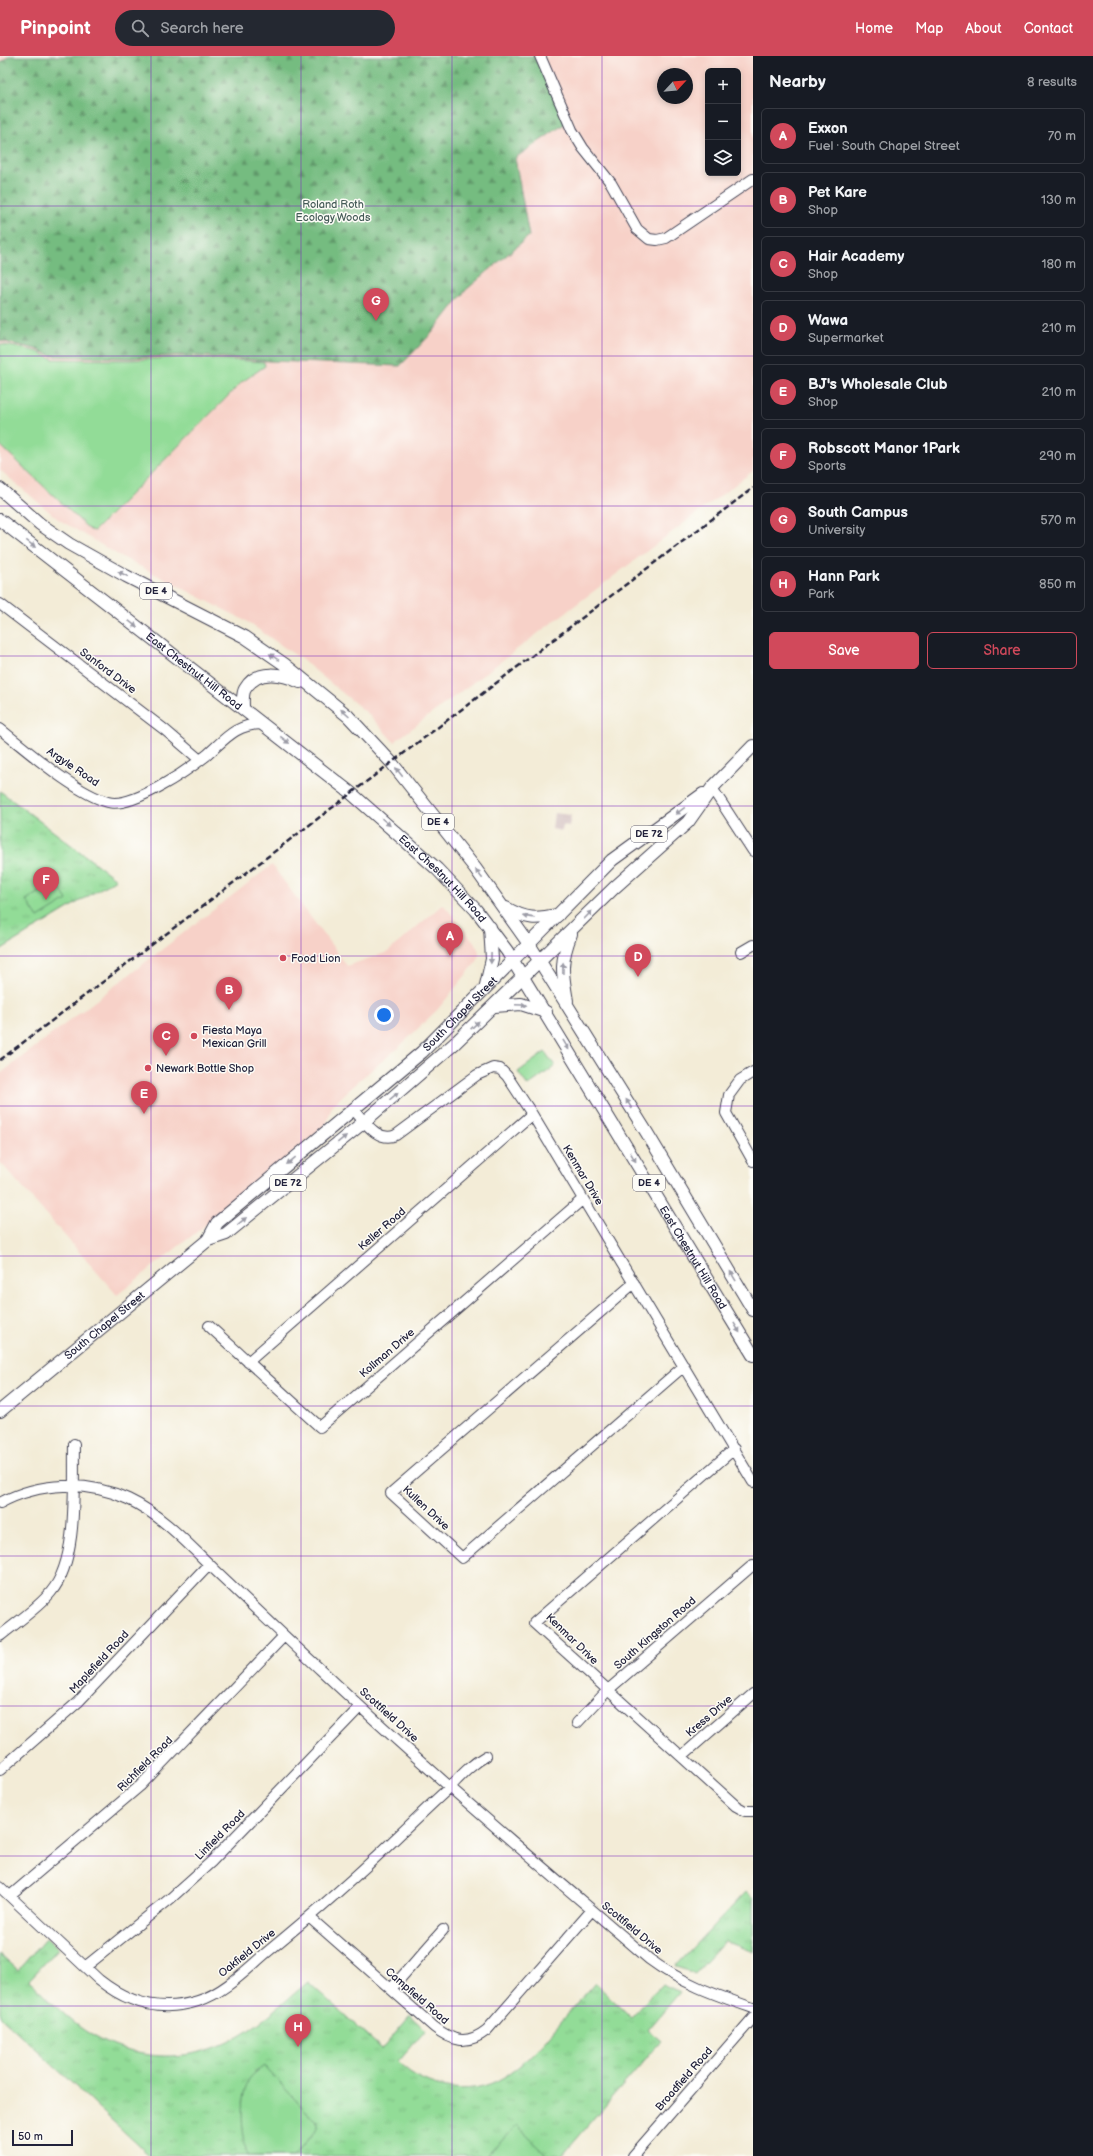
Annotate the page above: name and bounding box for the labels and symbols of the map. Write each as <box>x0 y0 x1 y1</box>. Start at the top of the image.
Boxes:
north arrow <box>657 68 693 104</box>
park label: Roland Roth Ecology Woods <box>296 198 371 224</box>
pin: G <box>363 288 389 321</box>
one-way arrow <box>25 540 36 549</box>
one-way arrow <box>117 571 129 578</box>
road number: DE 4 <box>140 583 172 599</box>
one-way arrow <box>128 620 139 628</box>
street label: East Chestnut Hill Road <box>143 630 245 713</box>
street label: Sanford Drive <box>77 646 139 697</box>
one-way arrow <box>268 653 279 661</box>
one-way arrow <box>340 709 350 718</box>
one-way arrow <box>279 736 290 745</box>
street label: Argyle Road <box>44 745 102 789</box>
one-way arrow <box>395 766 403 777</box>
one-way arrow <box>675 807 686 815</box>
road number: DE 4 <box>422 814 454 830</box>
one-way arrow <box>380 818 391 827</box>
road number: DE 72 <box>631 826 667 842</box>
street label: East Chestnut Hill Road <box>396 832 489 924</box>
pin: F <box>33 867 59 900</box>
one-way arrow <box>475 869 483 879</box>
one-way arrow <box>583 910 592 920</box>
one-way arrow <box>523 914 535 920</box>
pin: A <box>437 923 463 956</box>
pin: D <box>625 944 651 977</box>
place label: Food Lion <box>291 952 340 965</box>
one-way arrow <box>488 952 495 964</box>
marker: Food Lion <box>278 953 288 963</box>
one-way arrow <box>559 962 566 974</box>
street label: South Chapel Street <box>420 973 500 1054</box>
pin: B <box>216 977 242 1010</box>
one-way arrow <box>515 1002 528 1008</box>
your location <box>374 1005 394 1025</box>
one-way arrow <box>470 1021 479 1030</box>
pin: C <box>153 1023 179 1056</box>
place label: Fiesta Maya Mexican Grill <box>202 1024 267 1050</box>
marker: Fiesta Maya Mexican Grill <box>189 1031 199 1041</box>
one-way arrow <box>562 1039 569 1051</box>
place label: Newark Bottle Shop <box>156 1062 254 1075</box>
marker: Newark Bottle Shop <box>143 1063 153 1073</box>
pin: E <box>131 1081 157 1114</box>
one-way arrow <box>389 1091 400 1100</box>
one-way arrow <box>625 1099 633 1110</box>
one-way arrow <box>337 1135 348 1143</box>
street label: Kenmar Drive <box>560 1143 606 1208</box>
one-way arrow <box>629 1152 637 1162</box>
one-way arrow <box>286 1157 296 1166</box>
road number: DE 72 <box>270 1175 306 1191</box>
road number: DE 4 <box>633 1175 665 1191</box>
street label: East Chestnut Hill Road <box>657 1203 730 1311</box>
street label: Keller Road <box>356 1205 408 1253</box>
one-way arrow <box>236 1217 247 1226</box>
one-way arrow <box>729 1271 737 1281</box>
street label: South Chapel Street <box>62 1288 147 1362</box>
one-way arrow <box>733 1322 740 1334</box>
street label: Kollman Drive <box>357 1325 417 1380</box>
street label: Kullen Drive <box>400 1483 452 1533</box>
street label: South Kingston Road <box>611 1594 699 1672</box>
street label: Kenmar Drive <box>543 1611 601 1668</box>
street label: Maplefield Road <box>67 1628 131 1696</box>
street label: Scottfield Drive <box>357 1685 421 1745</box>
street label: Kress Drive <box>683 1692 735 1740</box>
street label: Richfield Road <box>115 1734 175 1794</box>
street label: Linfield Road <box>192 1807 248 1863</box>
street label: Scottfield Drive <box>599 1899 665 1957</box>
street label: Oakfield Drive <box>216 1926 278 1980</box>
street label: Campfield Road <box>383 1965 451 2027</box>
pin: H <box>285 2014 311 2047</box>
street label: Broadfield Road <box>653 2044 715 2114</box>
scale bar <box>12 2128 73 2147</box>

